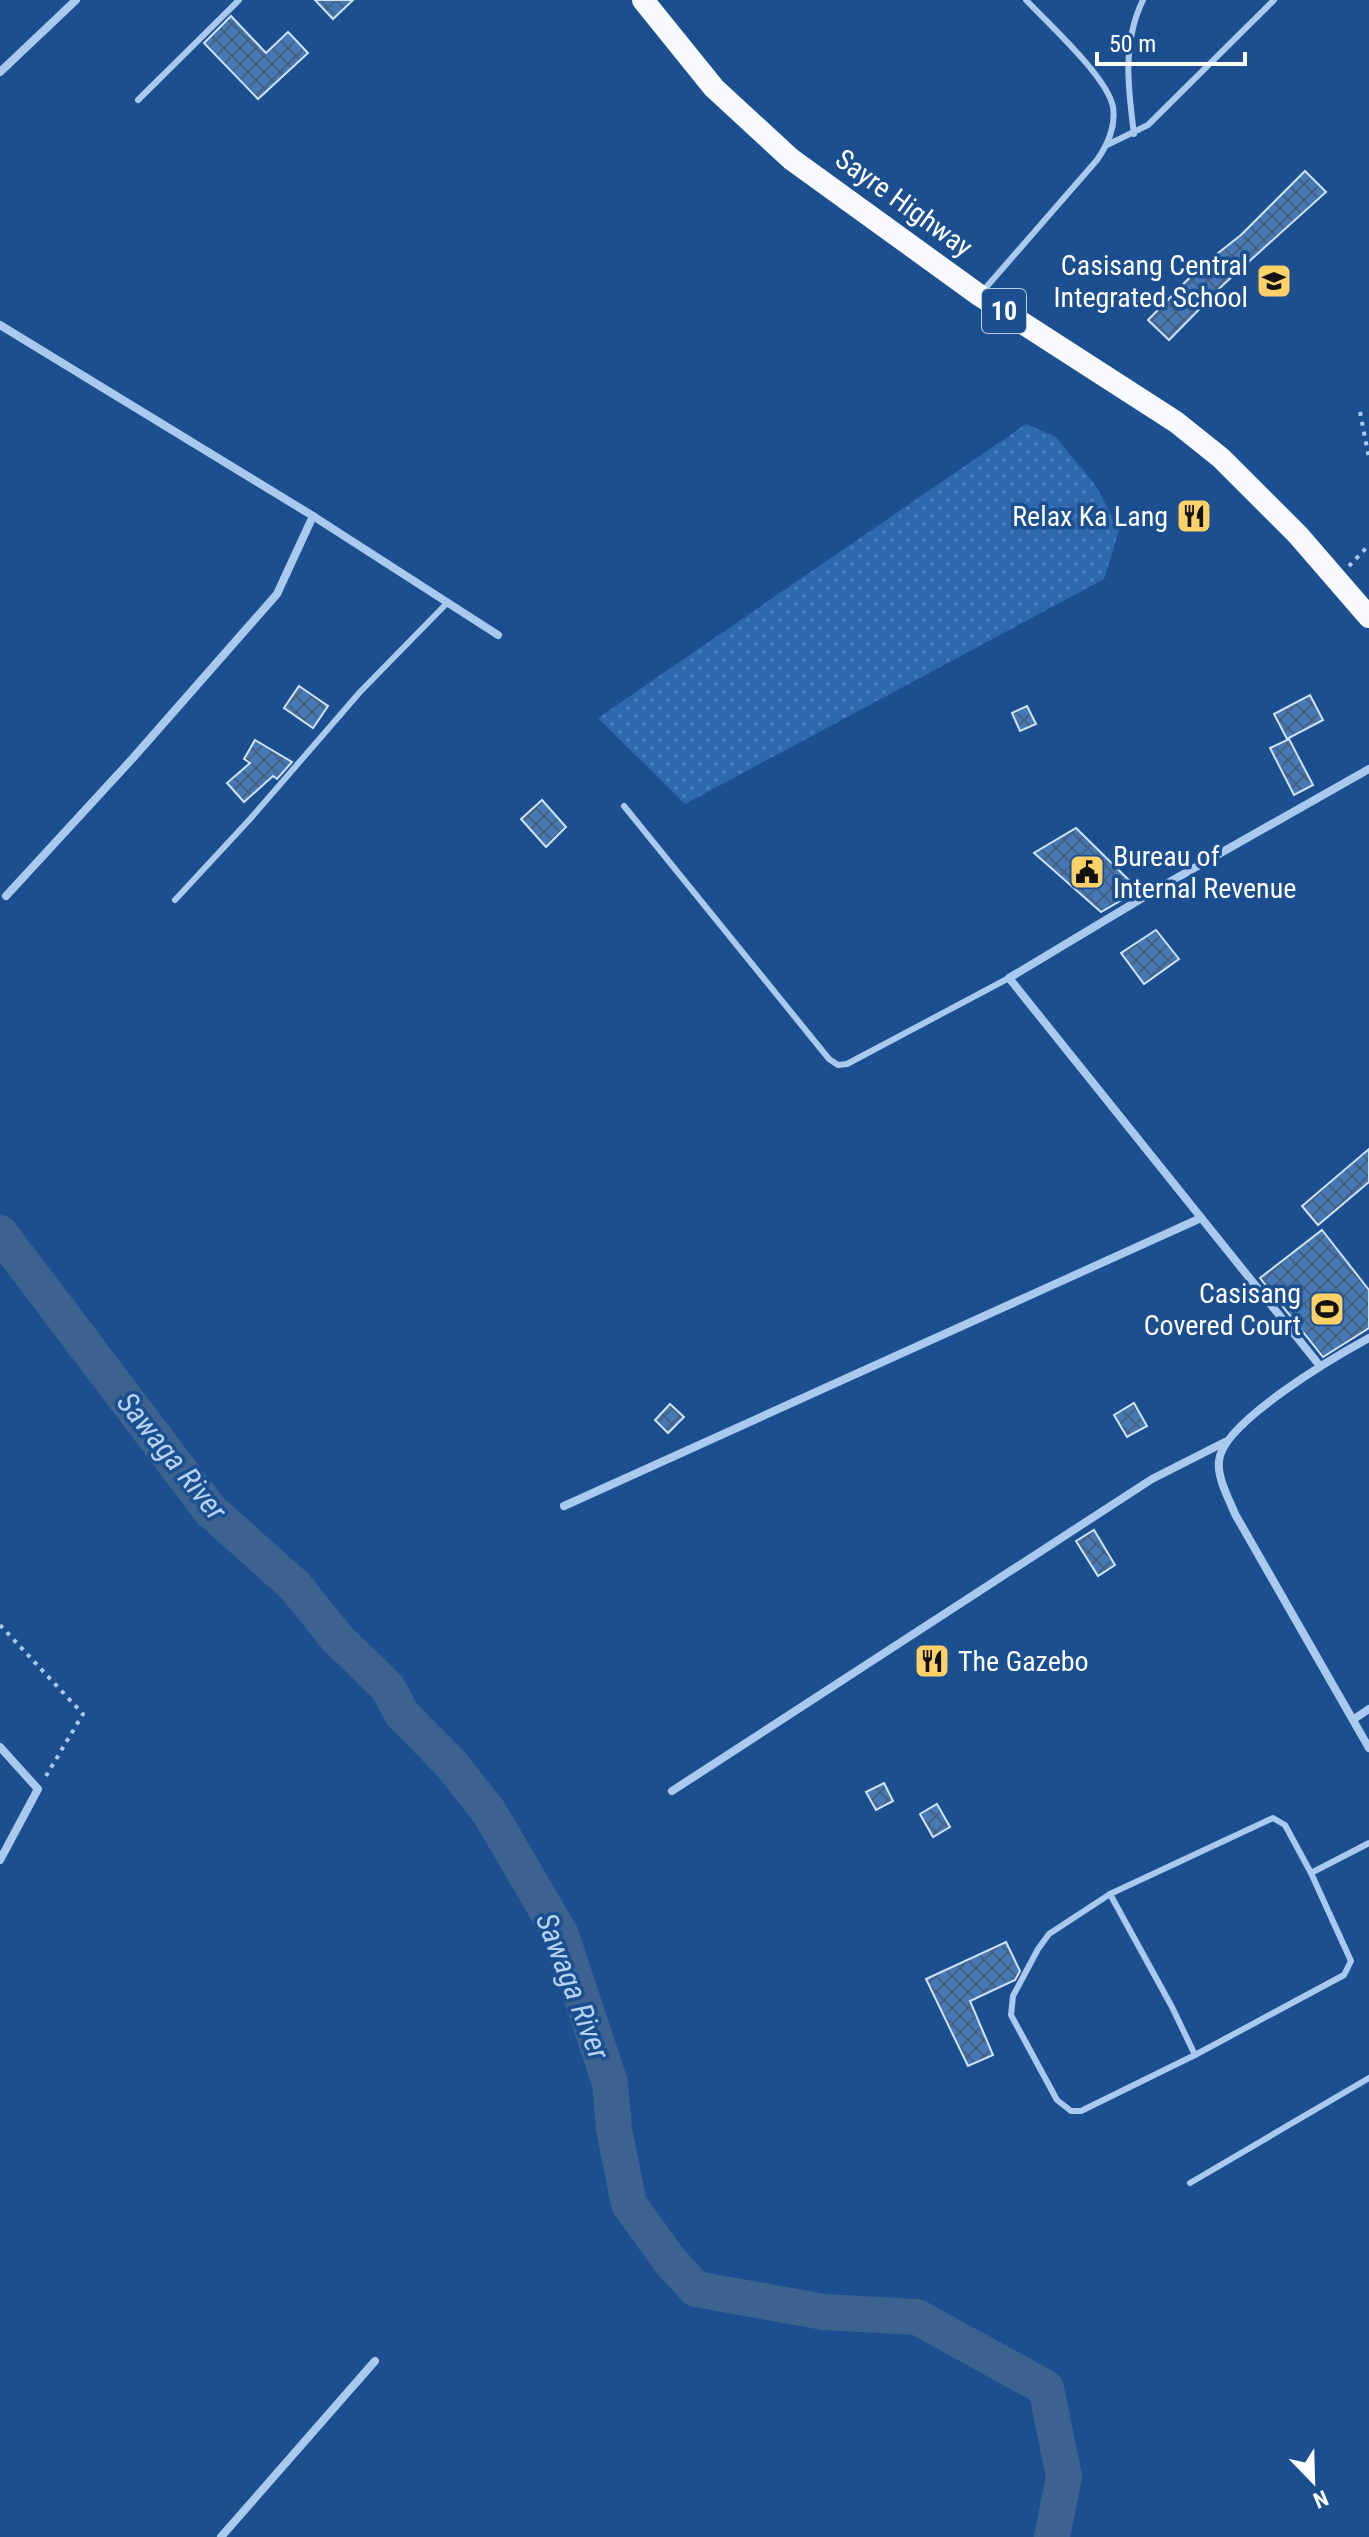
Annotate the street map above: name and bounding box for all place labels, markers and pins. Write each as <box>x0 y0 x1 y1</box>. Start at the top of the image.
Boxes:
place label: Casisang Central Integrated School <box>1054 249 1248 314</box>
school or university icon: Casisang Central Integrated School <box>1255 262 1293 300</box>
restaurant icon: Relax Ka Lang <box>1175 497 1213 535</box>
place label: Relax Ka Lang <box>1012 500 1168 533</box>
place label: Bureau of Internal Revenue <box>1113 840 1296 905</box>
public building icon: Bureau of Internal Revenue <box>1068 853 1106 891</box>
place label: Casisang Covered Court <box>1144 1277 1301 1342</box>
sports icon: Casisang Covered Court <box>1308 1290 1346 1328</box>
restaurant icon: The Gazebo <box>913 1642 951 1680</box>
place label: The Gazebo <box>958 1645 1089 1678</box>

